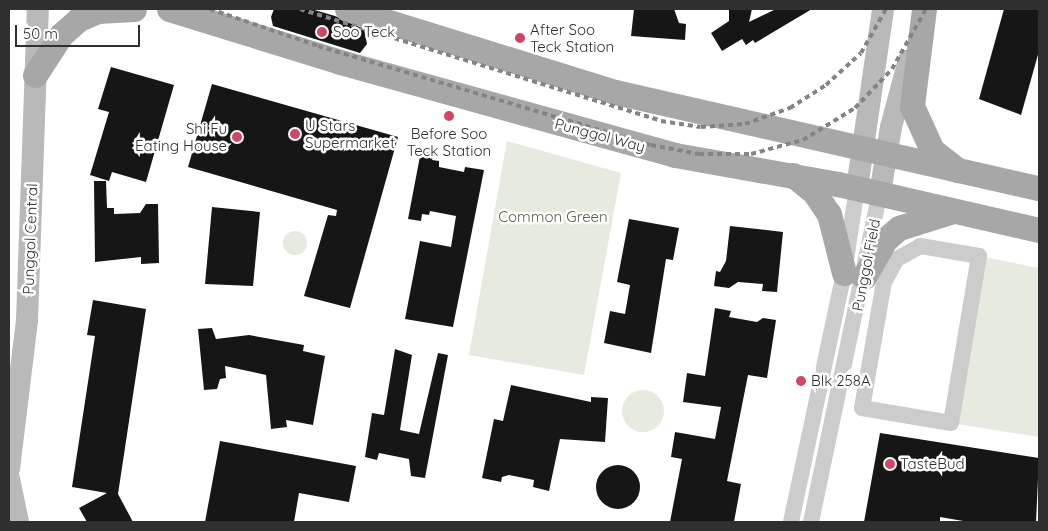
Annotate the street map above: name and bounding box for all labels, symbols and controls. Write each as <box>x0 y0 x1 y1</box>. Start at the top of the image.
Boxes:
scale bar <box>18 15 142 47</box>
place label: After Soo Teck Station <box>530 20 614 55</box>
place label: Soo Teck <box>333 23 395 41</box>
text: 50 m <box>23 24 58 43</box>
marker: Soo Teck <box>315 25 329 39</box>
marker: After Soo Teck Station <box>514 32 526 44</box>
marker: Before Soo Teck Station <box>443 110 455 122</box>
street label: Punggol Way <box>553 114 647 156</box>
place label: U Stars Supermarket <box>305 116 395 151</box>
place label: Shi Fu Eating House <box>135 119 227 154</box>
place label: Before Soo Teck Station <box>407 124 491 159</box>
marker: U Stars Supermarket <box>289 128 301 140</box>
marker: Shi Fu Eating House <box>231 131 243 143</box>
street label: Punggol Central <box>19 183 41 295</box>
park label: Common Green <box>498 208 608 226</box>
street label: Punggol Field <box>848 217 884 313</box>
place label: Blk 258A <box>811 372 871 390</box>
marker: Blk 258A <box>795 375 807 387</box>
place label: TasteBud <box>900 455 965 473</box>
marker: TasteBud <box>884 458 896 470</box>

